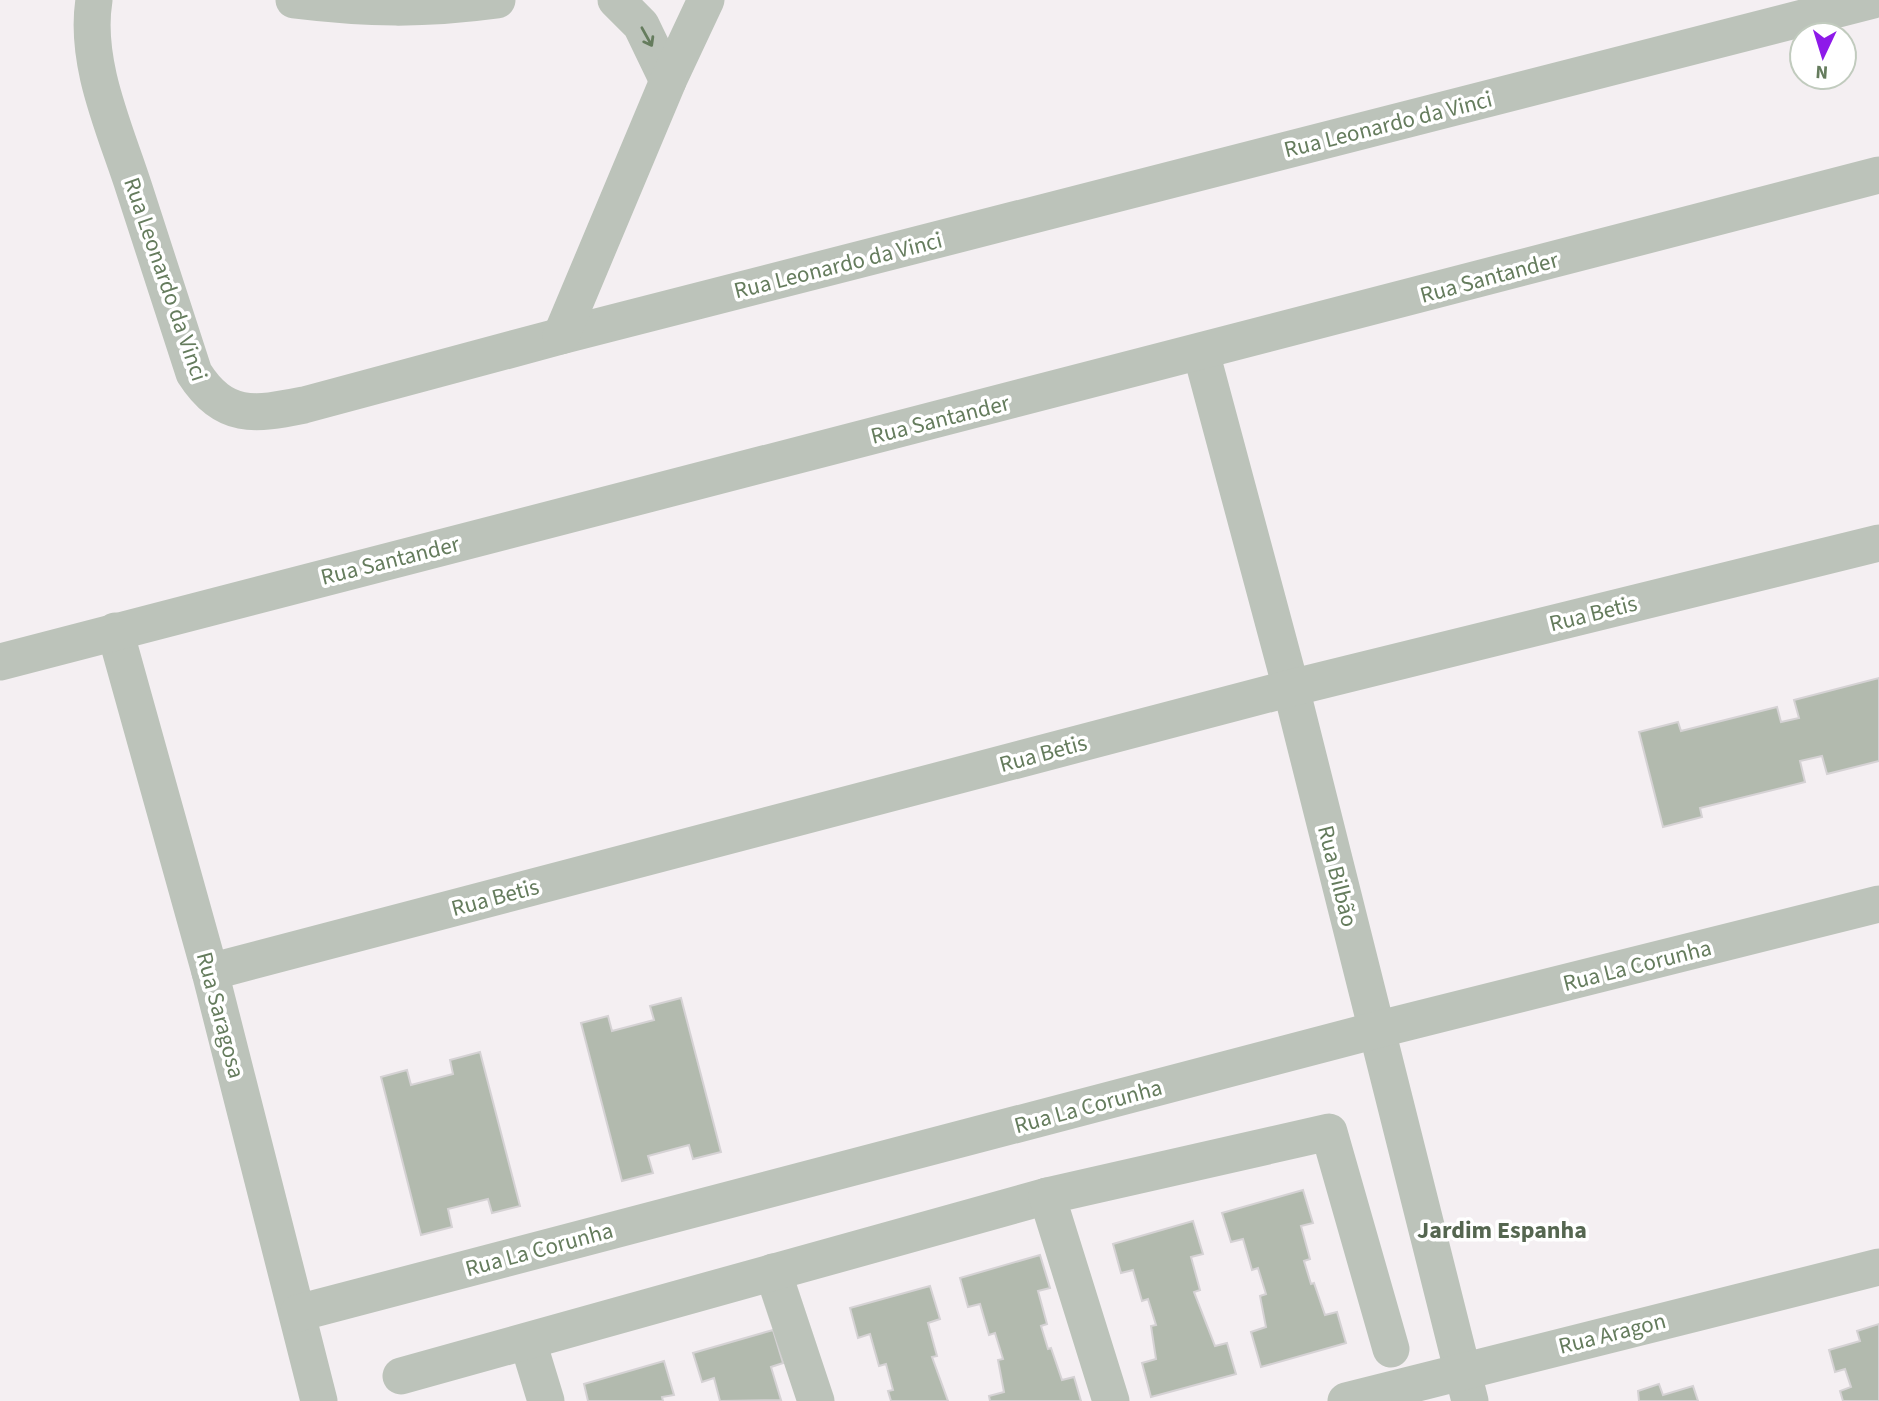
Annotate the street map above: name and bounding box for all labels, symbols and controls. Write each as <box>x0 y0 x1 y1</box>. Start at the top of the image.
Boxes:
north arrow <box>1788 21 1858 91</box>
one-way arrow <box>640 26 654 46</box>
text: N <box>1815 58 1829 85</box>
street label: Rua Leonardo da Vinci <box>1281 83 1496 166</box>
street label: Rua Leonardo da Vinci <box>115 173 216 385</box>
street label: Rua Leonardo da Vinci <box>731 224 946 307</box>
street label: Rua Santander <box>1416 243 1563 312</box>
street label: Rua Santander <box>867 386 1014 453</box>
street label: Rua Santander <box>317 527 464 594</box>
street label: Rua Betis <box>1546 587 1641 640</box>
street label: Rua Betis <box>996 726 1091 781</box>
street label: Rua Bilbão <box>1309 822 1366 930</box>
street label: Rua Betis <box>448 870 543 925</box>
street label: Rua La Corunha <box>1559 931 1715 1000</box>
street label: Rua Saragosa <box>188 948 253 1082</box>
street label: Rua La Corunha <box>1010 1071 1166 1142</box>
district label: Jardim Espanha <box>1417 1213 1587 1248</box>
street label: Rua La Corunha <box>461 1214 617 1285</box>
street label: Rua Aragon <box>1555 1304 1669 1363</box>

